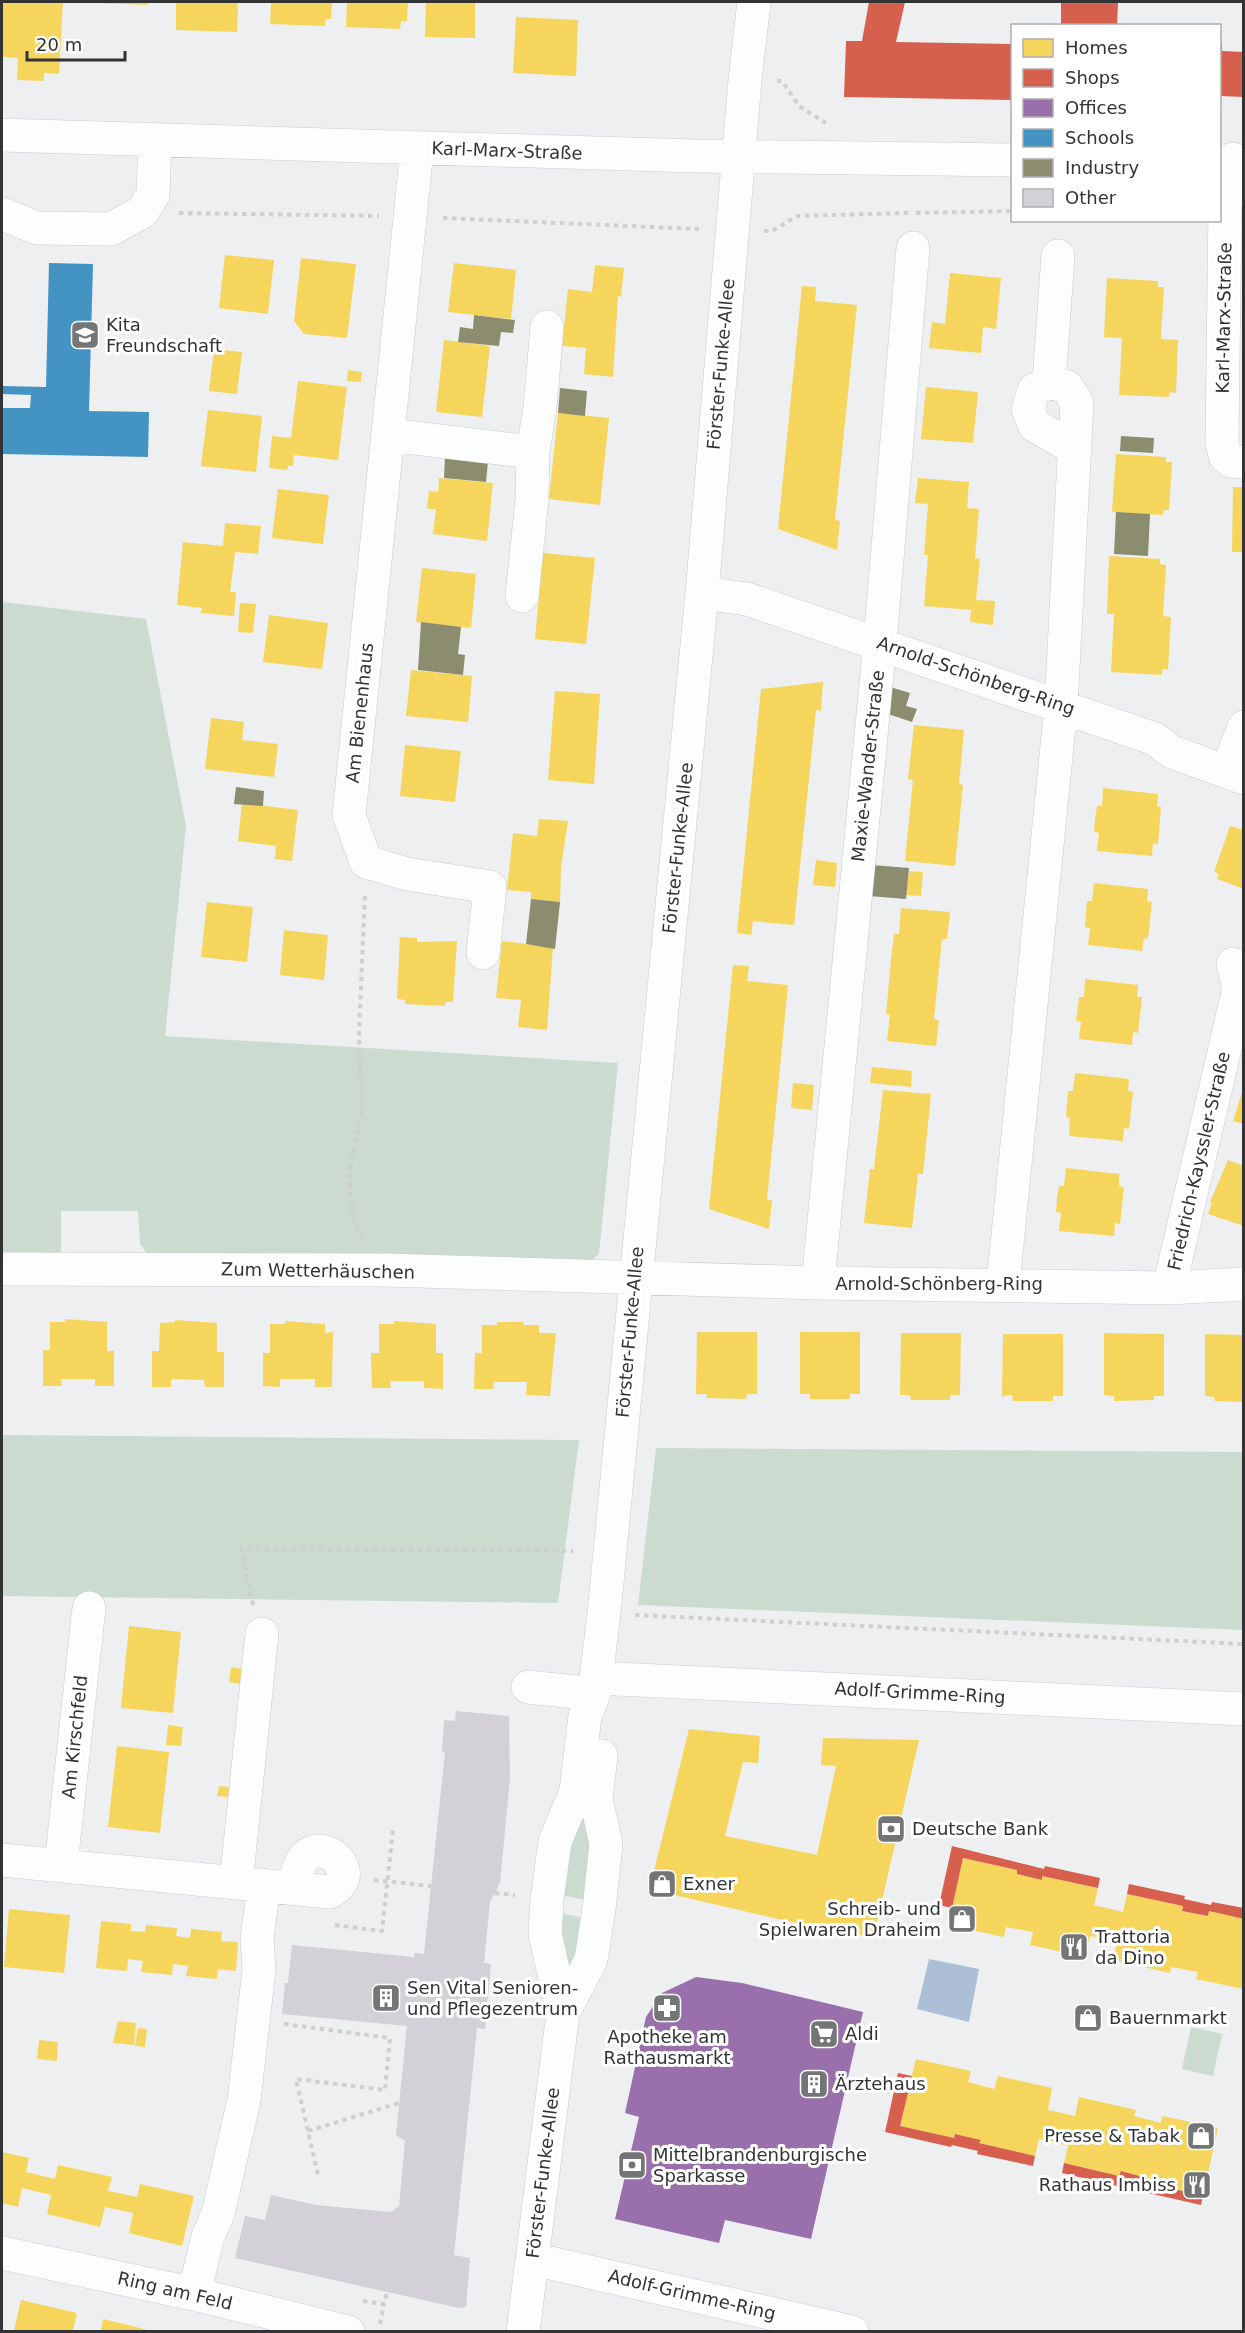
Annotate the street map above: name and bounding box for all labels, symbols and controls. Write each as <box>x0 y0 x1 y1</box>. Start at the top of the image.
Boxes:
scale bar <box>27 24 124 62</box>
legend <box>1011 24 1221 222</box>
text: 20 m <box>36 34 82 55</box>
text: Homes <box>1065 37 1128 58</box>
text: Shops <box>1065 67 1120 88</box>
text: Offices <box>1065 97 1127 118</box>
text: Schools <box>1065 127 1134 148</box>
street label: Karl-Marx-Straße <box>431 137 583 164</box>
text: Industry <box>1065 157 1139 178</box>
text: Other <box>1065 187 1117 208</box>
street label: Karl-Marx-Straße <box>1212 242 1235 394</box>
street label: Förster-Funke-Allee <box>703 277 738 451</box>
place label: Kita Freundschaft <box>106 314 222 356</box>
school or university icon: Kita Freundschaft <box>69 319 101 351</box>
street label: Arnold-Schönberg-Ring <box>875 632 1078 719</box>
street label: Am Bienenhaus <box>342 642 377 784</box>
street label: Maxie-Wander-Straße <box>847 669 888 863</box>
street label: Förster-Funke-Allee <box>658 761 697 935</box>
street label: Friedrich-Kayssler-Straße <box>1163 1049 1234 1272</box>
street label: Förster-Funke-Allee <box>612 1245 647 1419</box>
street label: Zum Wetterhäuschen <box>221 1258 415 1283</box>
street label: Arnold-Schönberg-Ring <box>835 1273 1043 1294</box>
street label: Am Kirschfeld <box>58 1674 91 1800</box>
street label: Adolf-Grimme-Ring <box>834 1678 1006 1707</box>
bank icon: Deutsche Bank <box>875 1813 907 1845</box>
place label: Deutsche Bank <box>912 1818 1049 1839</box>
shop icon: Exner <box>646 1868 678 1900</box>
place label: Exner <box>683 1873 736 1894</box>
place label: Schreib- und Spielwaren Draheim <box>759 1898 941 1940</box>
shop icon: Schreib- und Spielwaren Draheim <box>946 1903 978 1935</box>
place label: Trattoria da Dino <box>1094 1926 1170 1968</box>
restaurant icon: Trattoria da Dino <box>1058 1931 1090 1963</box>
place label: Sen Vital Senioren- und Pflegezentrum <box>407 1977 578 2019</box>
building icon: Sen Vital Senioren- und Pflegezentrum <box>370 1982 402 2014</box>
pharmacy icon: Apotheke am Rathausmarkt <box>651 1992 683 2024</box>
shop icon: Bauernmarkt <box>1072 2002 1104 2034</box>
place label: Bauernmarkt <box>1109 2007 1227 2028</box>
supermarket icon: Aldi <box>808 2018 840 2050</box>
place label: Aldi <box>845 2023 879 2044</box>
place label: Apotheke am Rathausmarkt <box>604 2026 730 2068</box>
building icon: Ärztehaus <box>798 2068 830 2100</box>
place label: Ärztehaus <box>835 2073 926 2094</box>
street label: Förster-Funke-Allee <box>522 2086 563 2260</box>
shop icon: Presse & Tabak <box>1185 2120 1217 2152</box>
place label: Presse & Tabak <box>1044 2125 1181 2146</box>
place label: Mittelbrandenburgische Sparkasse <box>653 2144 867 2186</box>
bank icon: Mittelbrandenburgische Sparkasse <box>616 2149 648 2181</box>
restaurant icon: Rathaus Imbiss <box>1181 2169 1213 2201</box>
place label: Rathaus Imbiss <box>1039 2174 1176 2195</box>
street label: Adolf-Grimme-Ring <box>606 2265 778 2324</box>
street label: Ring am Feld <box>116 2267 235 2314</box>

